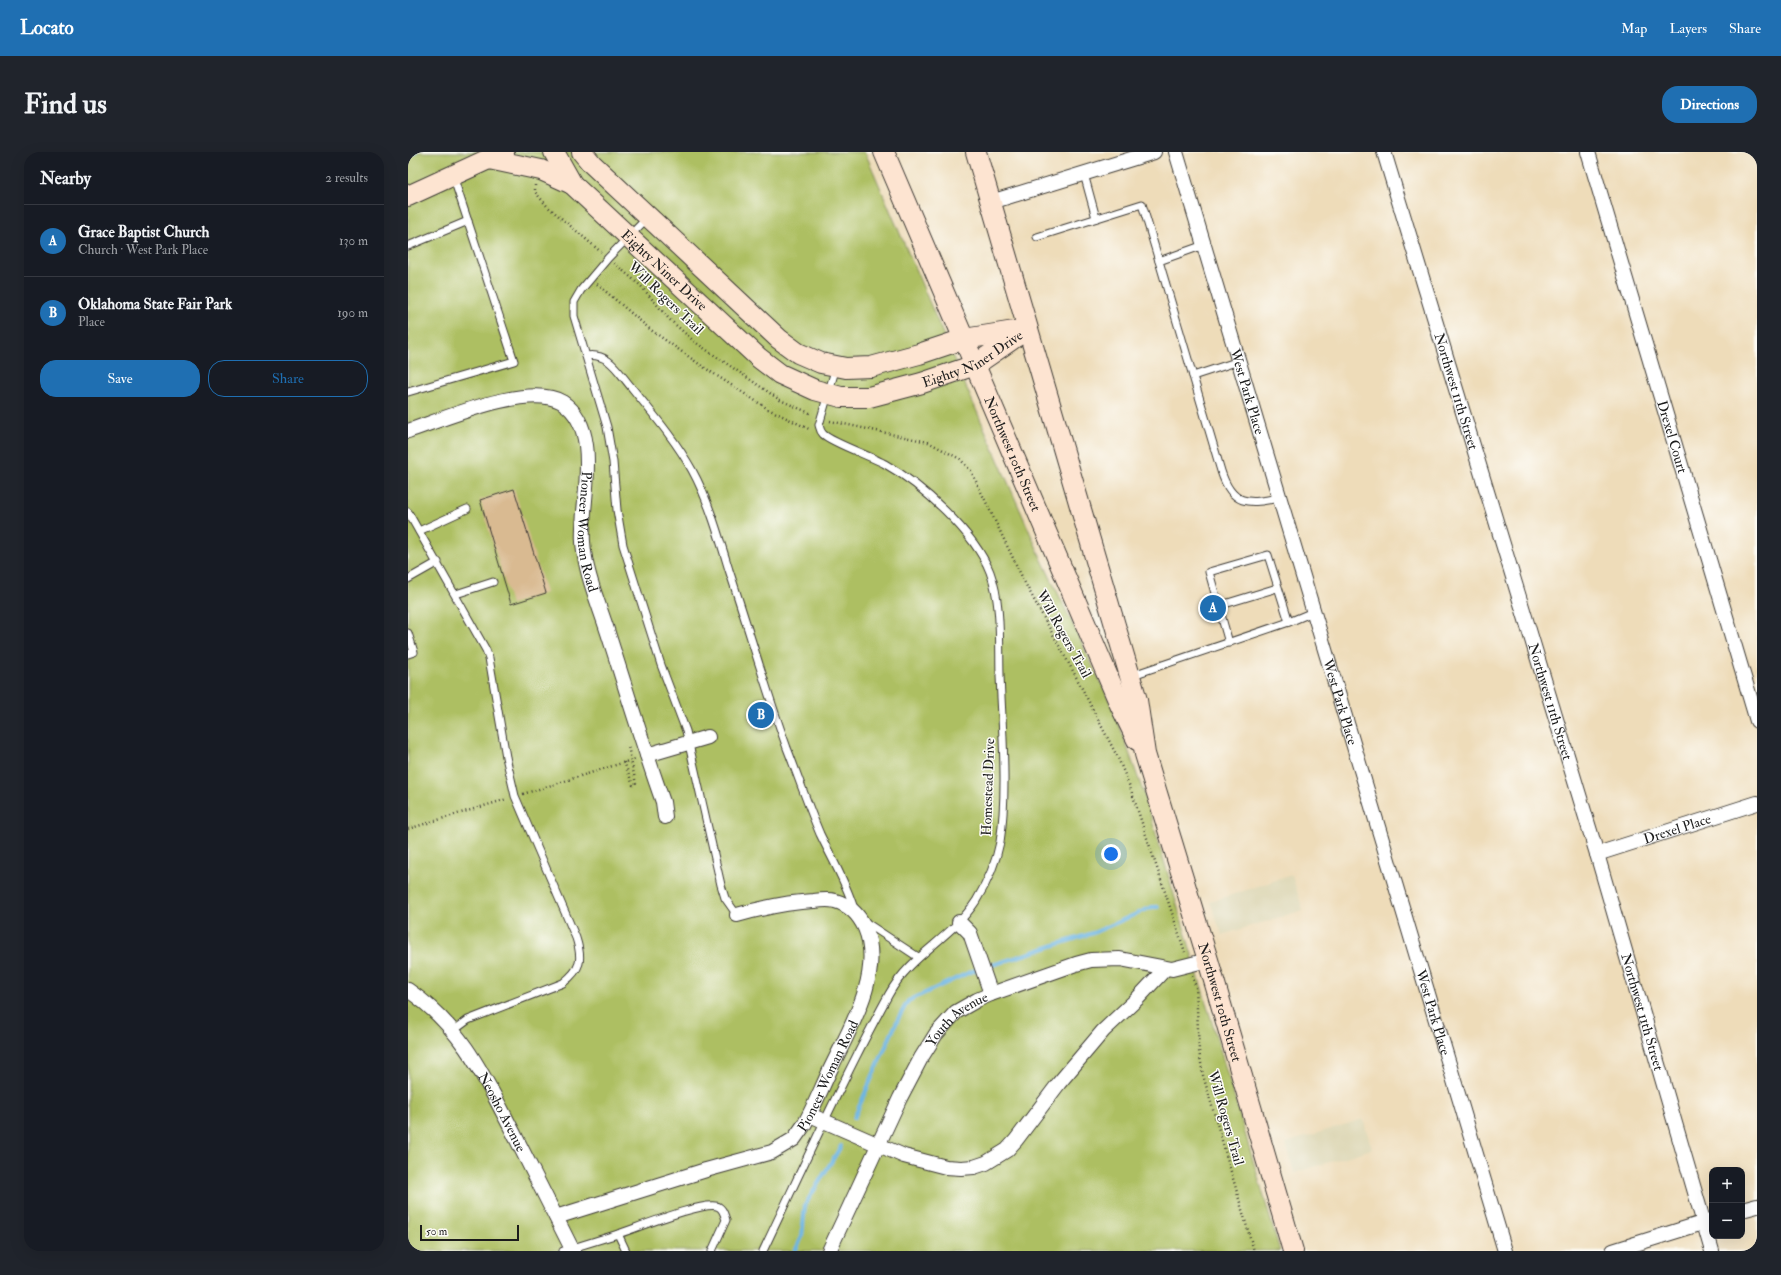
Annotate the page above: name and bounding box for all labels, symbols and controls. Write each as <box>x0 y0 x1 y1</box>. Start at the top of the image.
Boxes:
text: Locato <box>20 16 74 40</box>
text: Map <box>1621 20 1647 37</box>
text: Layers <box>1669 20 1707 37</box>
text: Share <box>1729 20 1761 37</box>
button: Directions <box>1662 86 1757 123</box>
text: Find us <box>24 87 107 122</box>
text: Nearby <box>40 168 91 189</box>
text: 2 results <box>325 170 368 186</box>
text: Grace Baptist Church <box>78 223 209 242</box>
street label: Eighty Niner Drive <box>618 226 711 314</box>
text: A <box>49 233 57 249</box>
text: 130 m <box>339 233 368 249</box>
text: Church · West Park Place <box>78 242 208 258</box>
street label: Will Rogers Trail <box>624 257 707 338</box>
text: Oklahoma State Fair Park <box>78 295 232 314</box>
text: B <box>49 305 57 321</box>
text: 190 m <box>337 305 368 321</box>
text: Place <box>78 314 105 330</box>
street label: Eighty Niner Drive <box>920 326 1026 391</box>
street label: Northwest 11th Street <box>1431 331 1482 452</box>
street label: West Park Place <box>1227 346 1269 437</box>
button: Save <box>40 360 200 397</box>
button: Share <box>208 360 368 397</box>
street label: Northwest 10th Street <box>981 394 1045 514</box>
street label: Drexel Court <box>1654 398 1692 476</box>
street label: Pioneer Woman Road <box>574 471 602 594</box>
street label: Will Rogers Trail <box>1032 586 1095 681</box>
pin: A <box>1200 593 1226 623</box>
street label: Northwest 11th Street <box>1525 641 1577 762</box>
street label: West Park Place <box>1319 656 1362 747</box>
pin: B <box>748 700 774 730</box>
street label: Homestead Drive <box>978 738 998 836</box>
street label: Drexel Place <box>1641 810 1713 847</box>
your location <box>1101 844 1121 864</box>
street label: Northwest 10th Street <box>1195 940 1246 1064</box>
street label: Northwest 11th Street <box>1618 951 1668 1073</box>
street label: West Park Place <box>1412 966 1454 1057</box>
street label: Youth Avenue <box>922 988 990 1050</box>
street label: Pioneer Woman Road <box>794 1017 862 1135</box>
street label: Will Rogers Trail <box>1204 1068 1248 1168</box>
street label: Neosho Avenue <box>475 1069 530 1155</box>
map controls <box>1709 1167 1745 1239</box>
button: + <box>1709 1167 1745 1203</box>
button: − <box>1709 1203 1745 1239</box>
scale bar <box>420 1223 519 1242</box>
text: 50 m <box>426 1225 447 1238</box>

